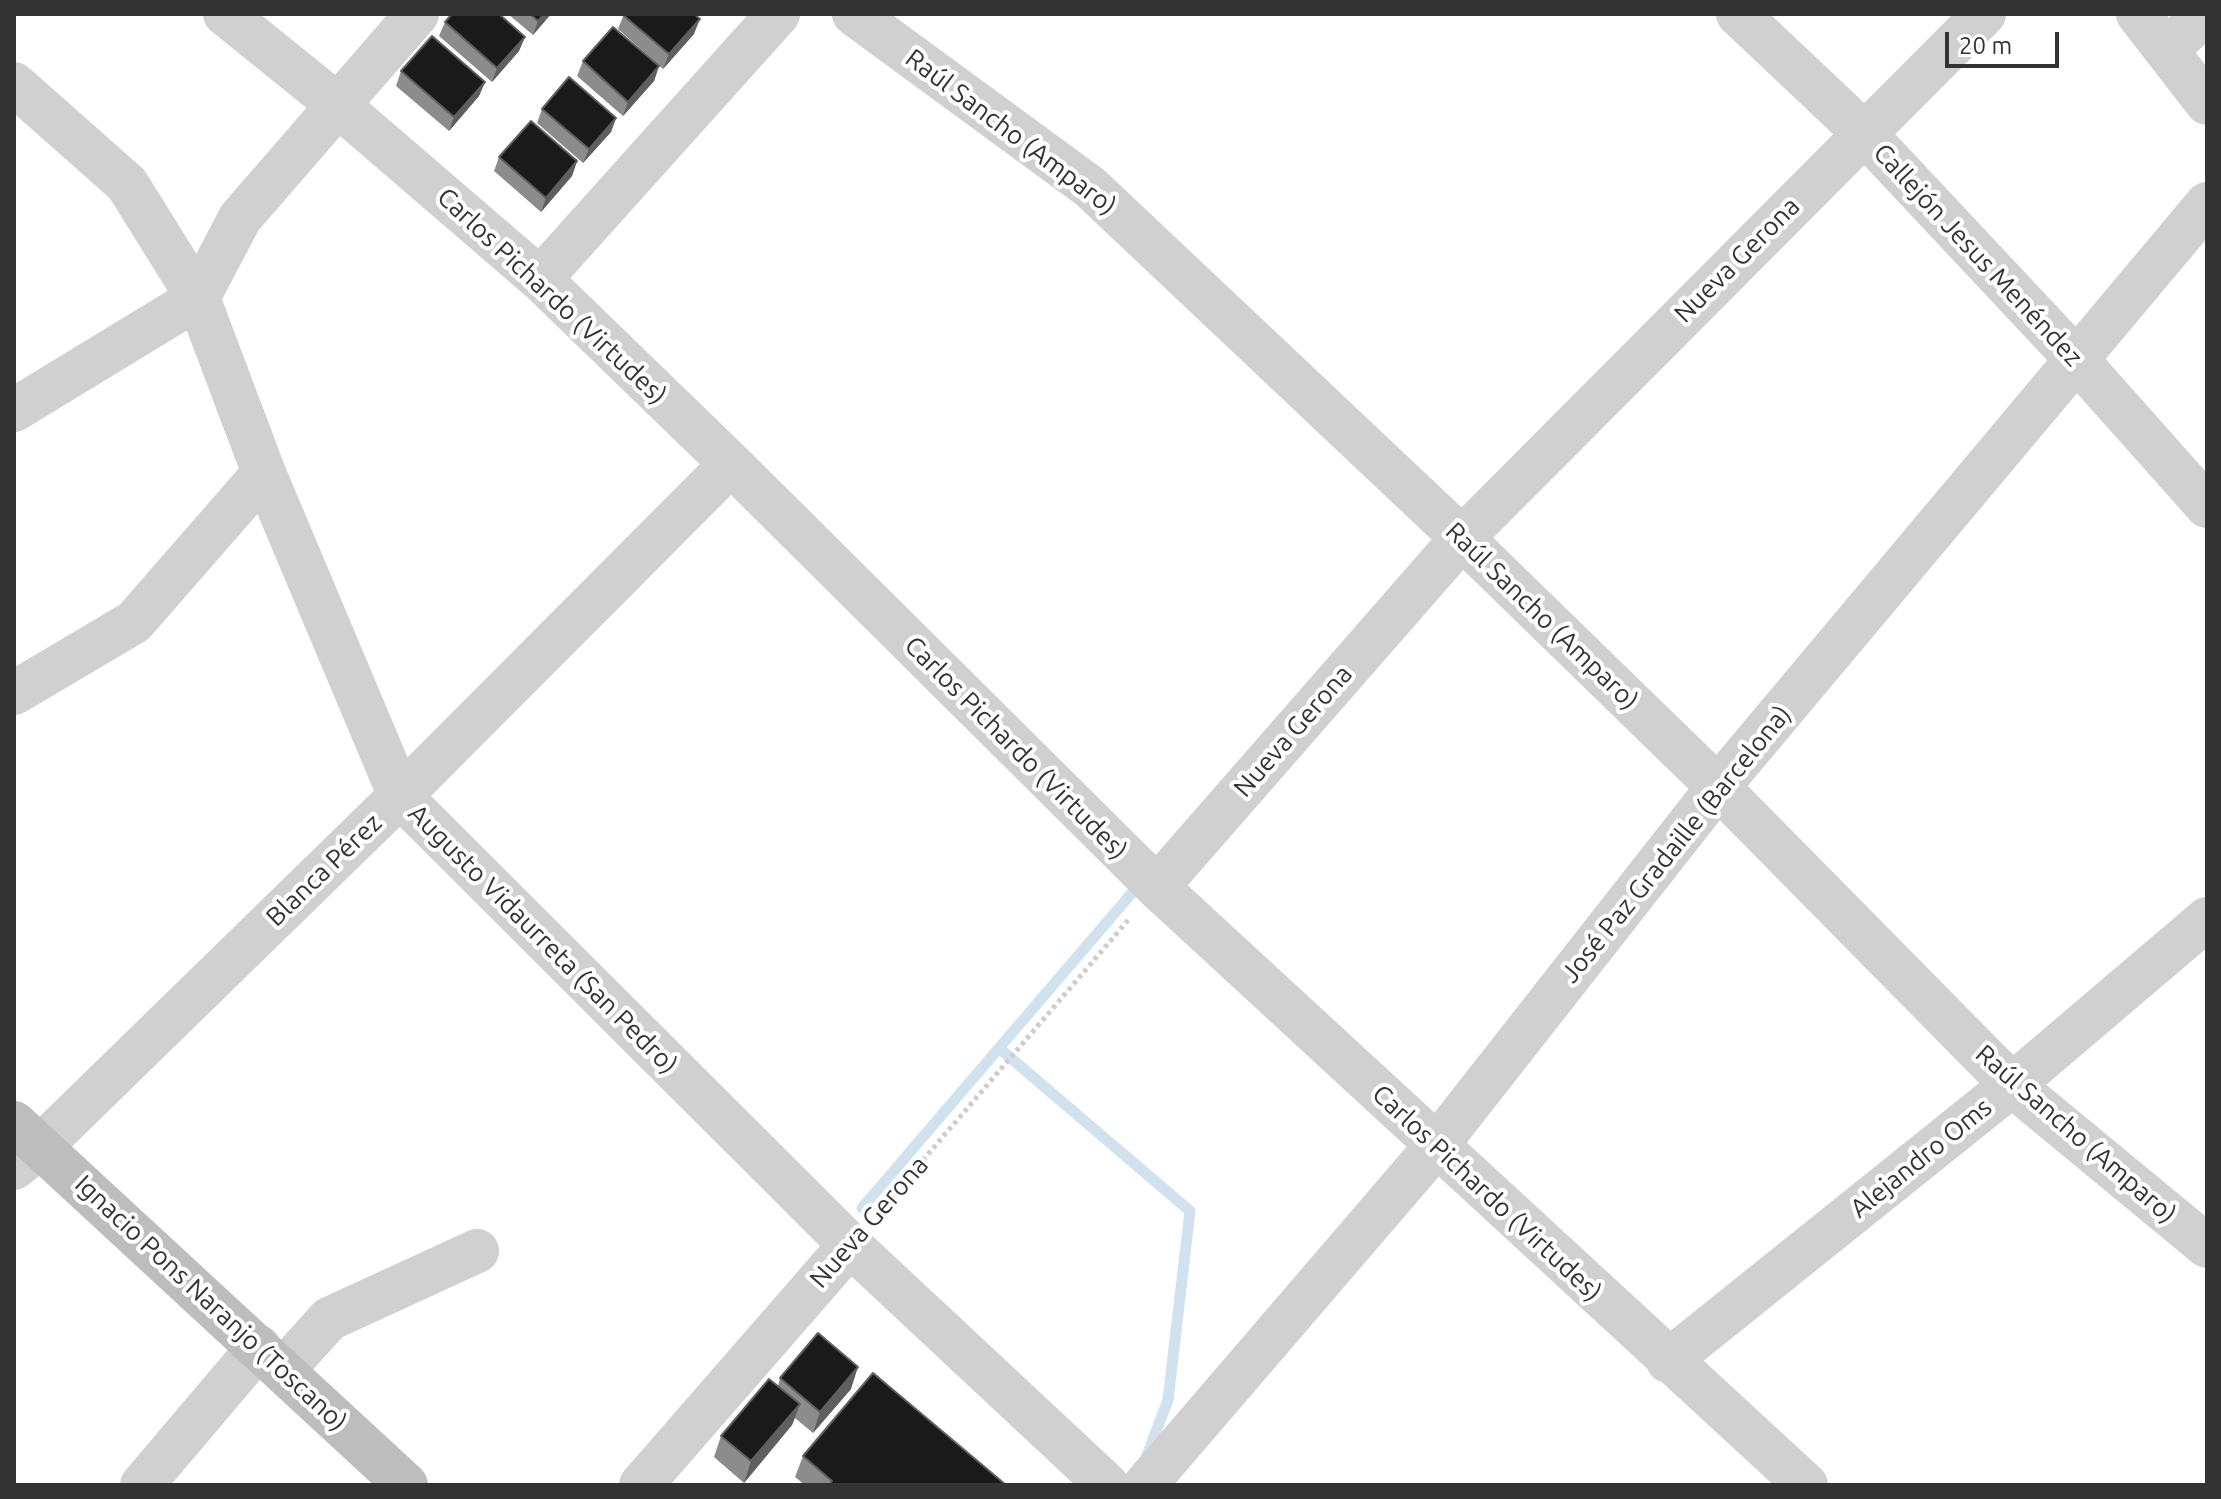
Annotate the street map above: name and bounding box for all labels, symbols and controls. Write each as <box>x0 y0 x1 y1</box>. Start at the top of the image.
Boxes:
scale bar <box>1949 16 2063 66</box>
text: 20 m <box>1959 32 2012 59</box>
street label: Raúl Sancho (Amparo) <box>899 43 1123 221</box>
street label: Callejón Jesus Menéndez <box>1867 137 2089 373</box>
street label: Carlos Pichardo (Virtudes) <box>431 181 673 411</box>
street label: Nueva Gerona <box>1668 191 1806 329</box>
street label: Raúl Sancho (Amparo) <box>1439 516 1645 716</box>
street label: Carlos Pichardo (Virtudes) <box>898 630 1134 866</box>
street label: Nueva Gerona <box>1227 659 1359 803</box>
street label: José Paz Gradaille (Barcelona) <box>1554 699 1798 989</box>
street label: Augusto Vidaurreta (San Pedro) <box>402 798 684 1080</box>
street label: Blanca Pérez <box>260 807 388 933</box>
street label: Raúl Sancho (Amparo) <box>1969 1038 2183 1230</box>
street label: Carlos Pichardo (Virtudes) <box>1366 1078 1608 1308</box>
street label: Alejandro Oms <box>1844 1092 1998 1224</box>
street label: Nueva Gerona <box>803 1150 935 1294</box>
street label: Ignacio Pons Naranjo (Toscano) <box>68 1169 354 1437</box>

